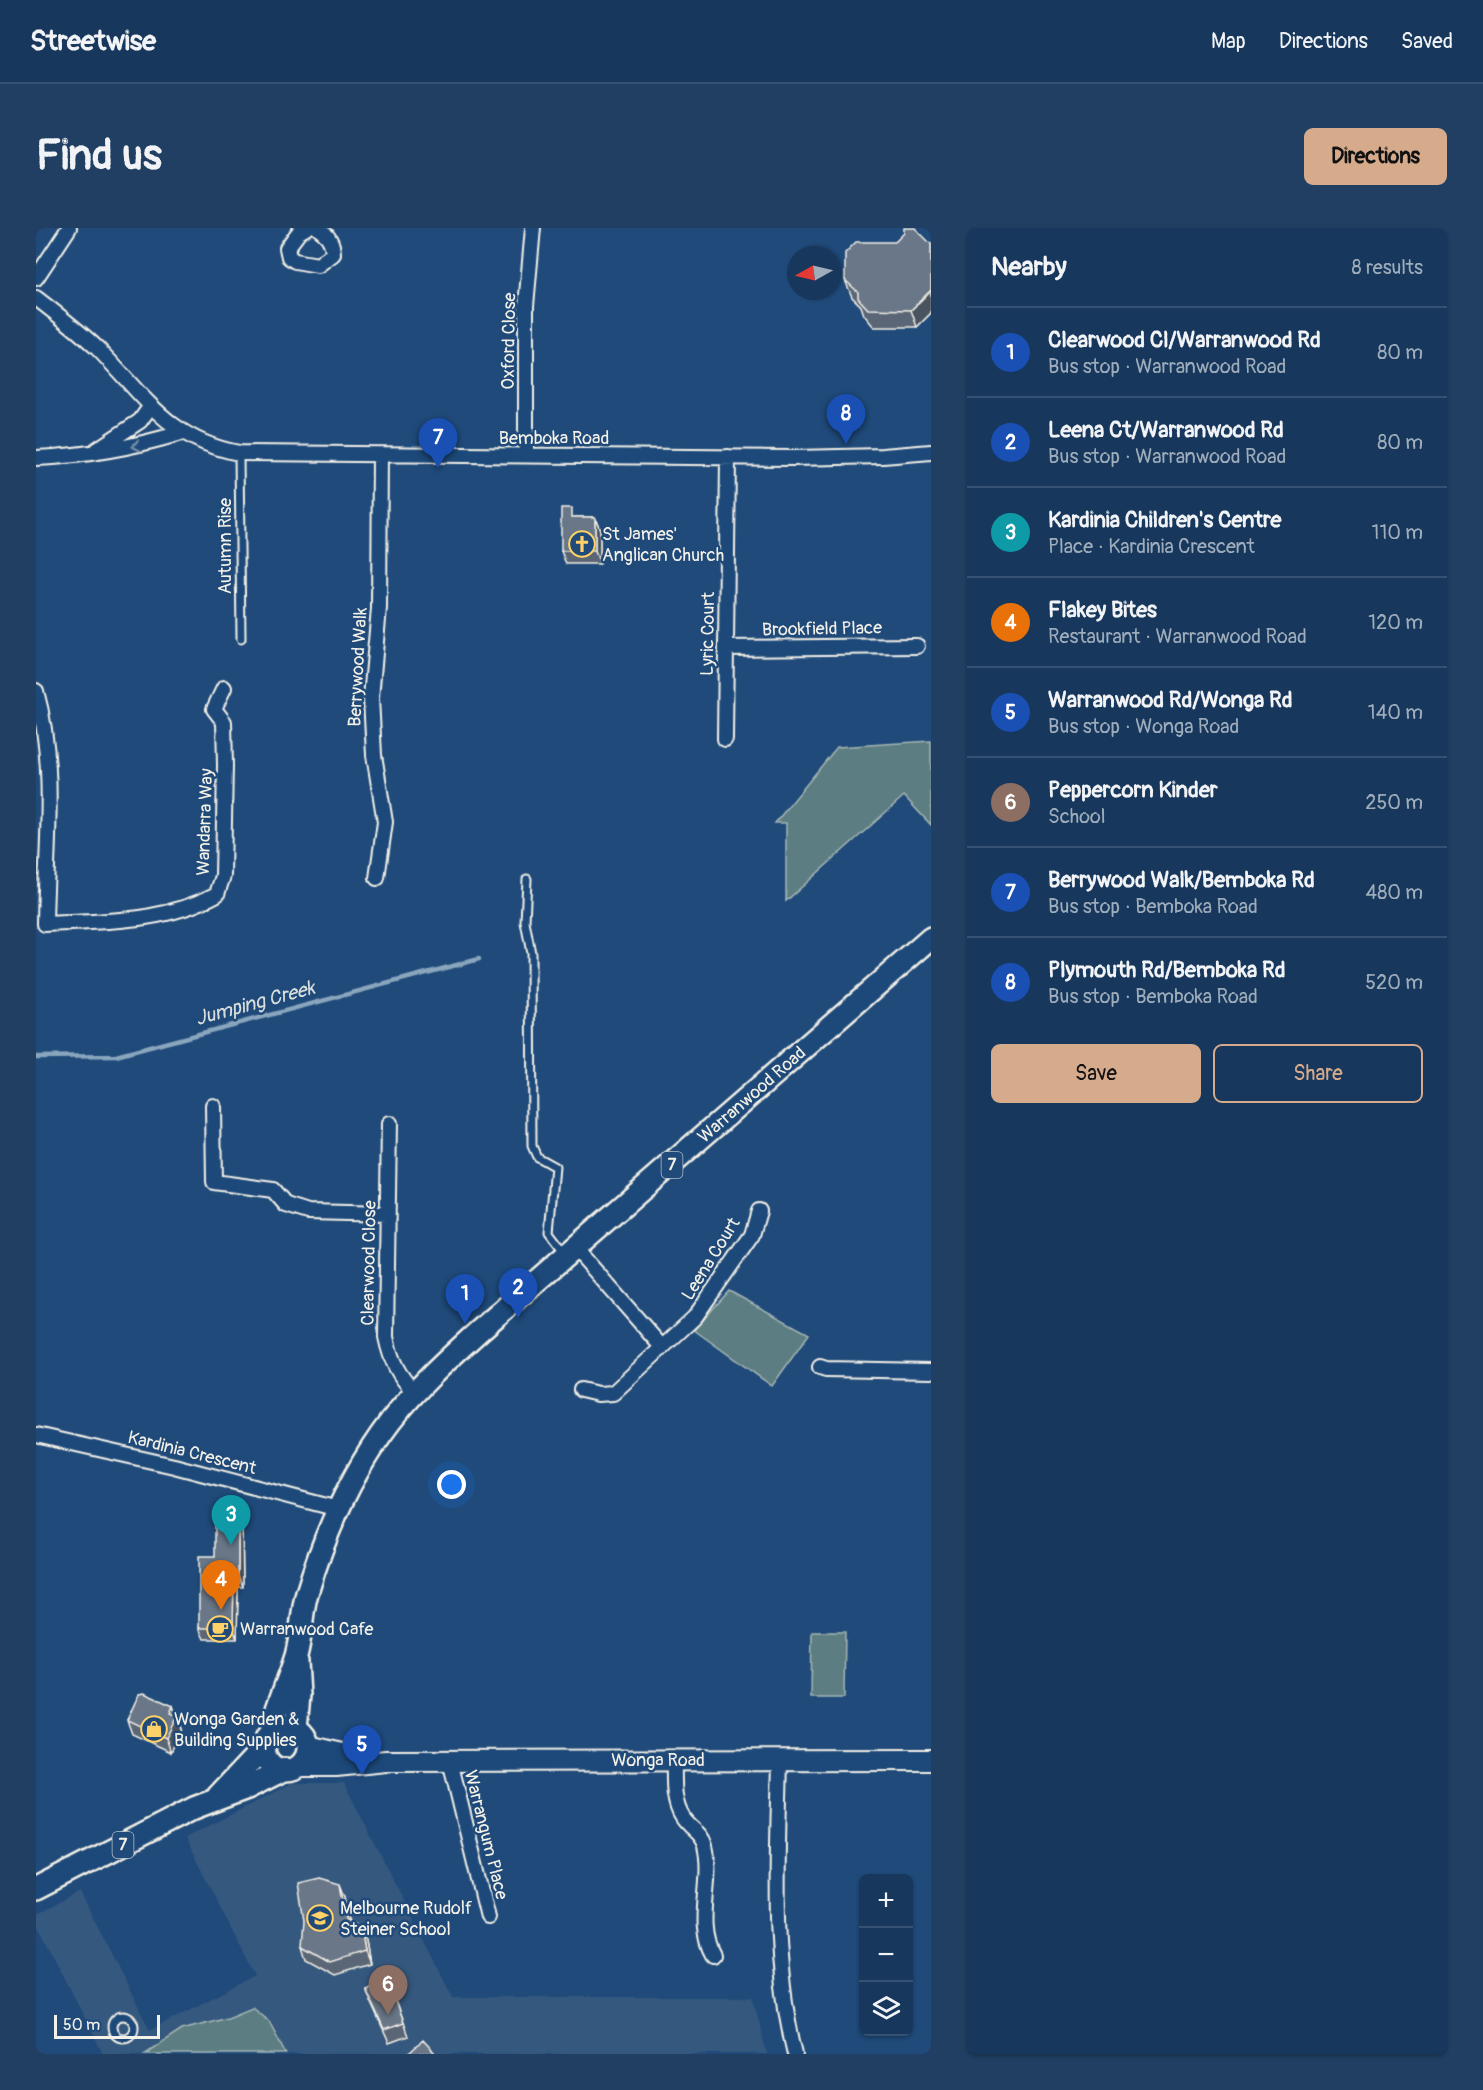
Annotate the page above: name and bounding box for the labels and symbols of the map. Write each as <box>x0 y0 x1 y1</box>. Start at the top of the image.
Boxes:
north arrow <box>787 246 841 300</box>
street label: Oxford Close <box>497 292 521 390</box>
pin: 8 <box>826 394 866 444</box>
pin: 7 <box>418 418 458 468</box>
street label: Bemboka Road <box>499 427 609 450</box>
one-way arrow <box>131 439 141 452</box>
street label: Autumn Rise <box>214 498 237 594</box>
place label: St James' Anglican Church <box>602 523 724 567</box>
church icon: St James' Anglican Church <box>567 529 597 559</box>
street label: Lyric Court <box>696 591 720 676</box>
street label: Berrywood Walk <box>343 606 373 727</box>
street label: Brookfield Place <box>762 616 882 642</box>
street label: Wandarra Way <box>192 768 218 876</box>
water label: Jumping Creek <box>193 975 319 1031</box>
street label: Warranwood Road <box>693 1042 811 1148</box>
road number: 7 <box>662 1152 682 1178</box>
street label: Clearwood Close <box>356 1200 382 1326</box>
street label: Leena Court <box>676 1213 746 1305</box>
pin: 2 <box>498 1268 538 1318</box>
pin: 1 <box>446 1274 484 1324</box>
street label: Kardinia Crescent <box>125 1426 259 1480</box>
your location <box>437 1470 466 1499</box>
pin: 3 <box>212 1496 250 1545</box>
pin: 4 <box>202 1560 240 1610</box>
cafe icon: Warranwood Cafe <box>205 1614 235 1644</box>
place label: Warranwood Cafe <box>240 1618 374 1641</box>
place label: Wonga Garden & Building Supplies <box>174 1708 300 1752</box>
shop icon: Wonga Garden & Building Supplies <box>139 1714 169 1744</box>
pin: 5 <box>342 1726 382 1775</box>
street label: Wonga Road <box>611 1749 705 1772</box>
street label: Warrangum Place <box>459 1768 513 1902</box>
road number: 7 <box>112 1832 134 1858</box>
place label: Melbourne Rudolf Steiner School <box>340 1897 473 1941</box>
school or university icon: Melbourne Rudolf Steiner School <box>305 1903 335 1933</box>
pin: 6 <box>368 1966 408 2015</box>
scale bar <box>54 2012 160 2040</box>

